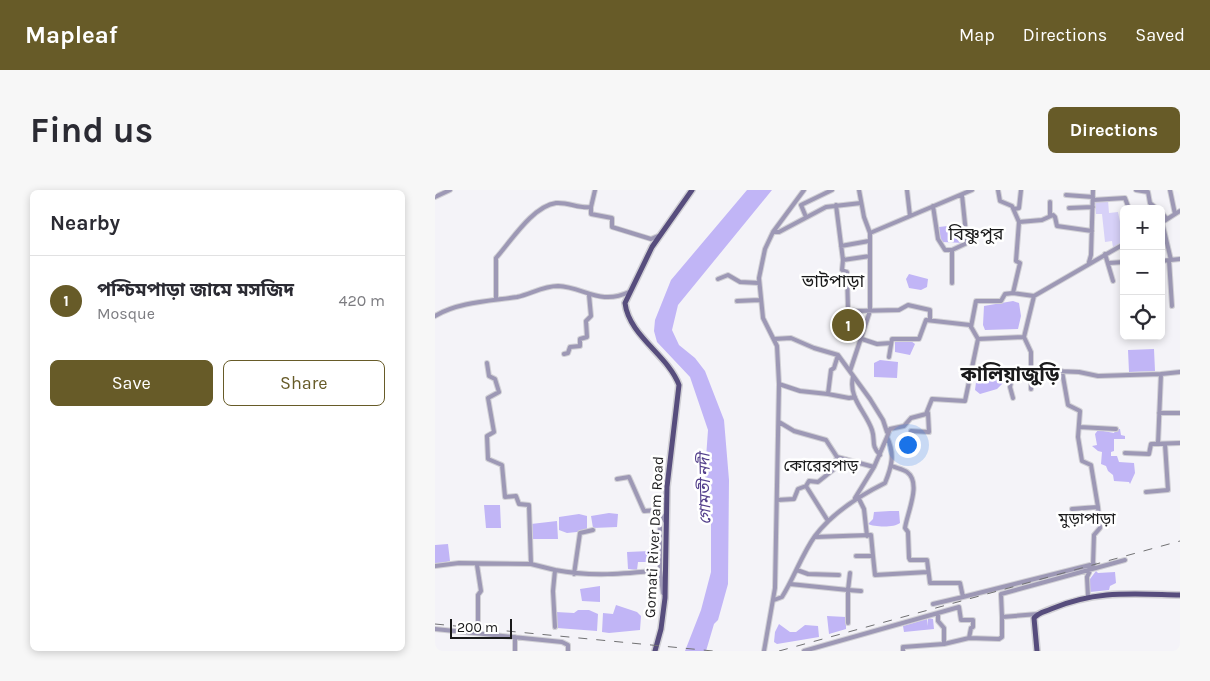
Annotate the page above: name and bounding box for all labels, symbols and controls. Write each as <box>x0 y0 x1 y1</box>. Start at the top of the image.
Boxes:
text: Mapleaf <box>25 21 118 49</box>
text: Map <box>959 24 995 46</box>
text: Directions <box>1023 24 1107 46</box>
text: Saved <box>1135 24 1185 46</box>
button: Directions <box>1048 107 1180 153</box>
text: Find us <box>30 110 153 151</box>
map controls <box>1120 205 1165 340</box>
button: + <box>1120 205 1165 250</box>
text: Nearby <box>50 211 120 235</box>
district label: বিষ্ণুপুর <box>947 223 1004 245</box>
button: − <box>1120 250 1165 295</box>
district label: ভাটপাড়া <box>801 270 864 292</box>
text: পশ্চিমপাড়া জামে মসজিদ <box>97 279 294 301</box>
text: 1 <box>63 291 69 310</box>
text: 420 m <box>339 291 385 310</box>
button: locate <box>1120 295 1165 340</box>
text: Mosque <box>97 304 155 323</box>
pin: 1 <box>832 306 864 344</box>
button: Save <box>50 360 213 406</box>
button: Share <box>223 360 385 406</box>
district label: কালিয়াজুড়ি <box>960 362 1060 386</box>
your location <box>895 432 921 458</box>
water label: গোমতী নদী <box>694 450 715 525</box>
street label: Gomati River Dam Road <box>641 456 667 618</box>
district label: কোরেরপাড় <box>784 456 859 475</box>
district label: মুড়াপাড়া <box>1058 509 1116 528</box>
scale bar <box>450 616 513 639</box>
text: 200 m <box>457 619 498 636</box>

